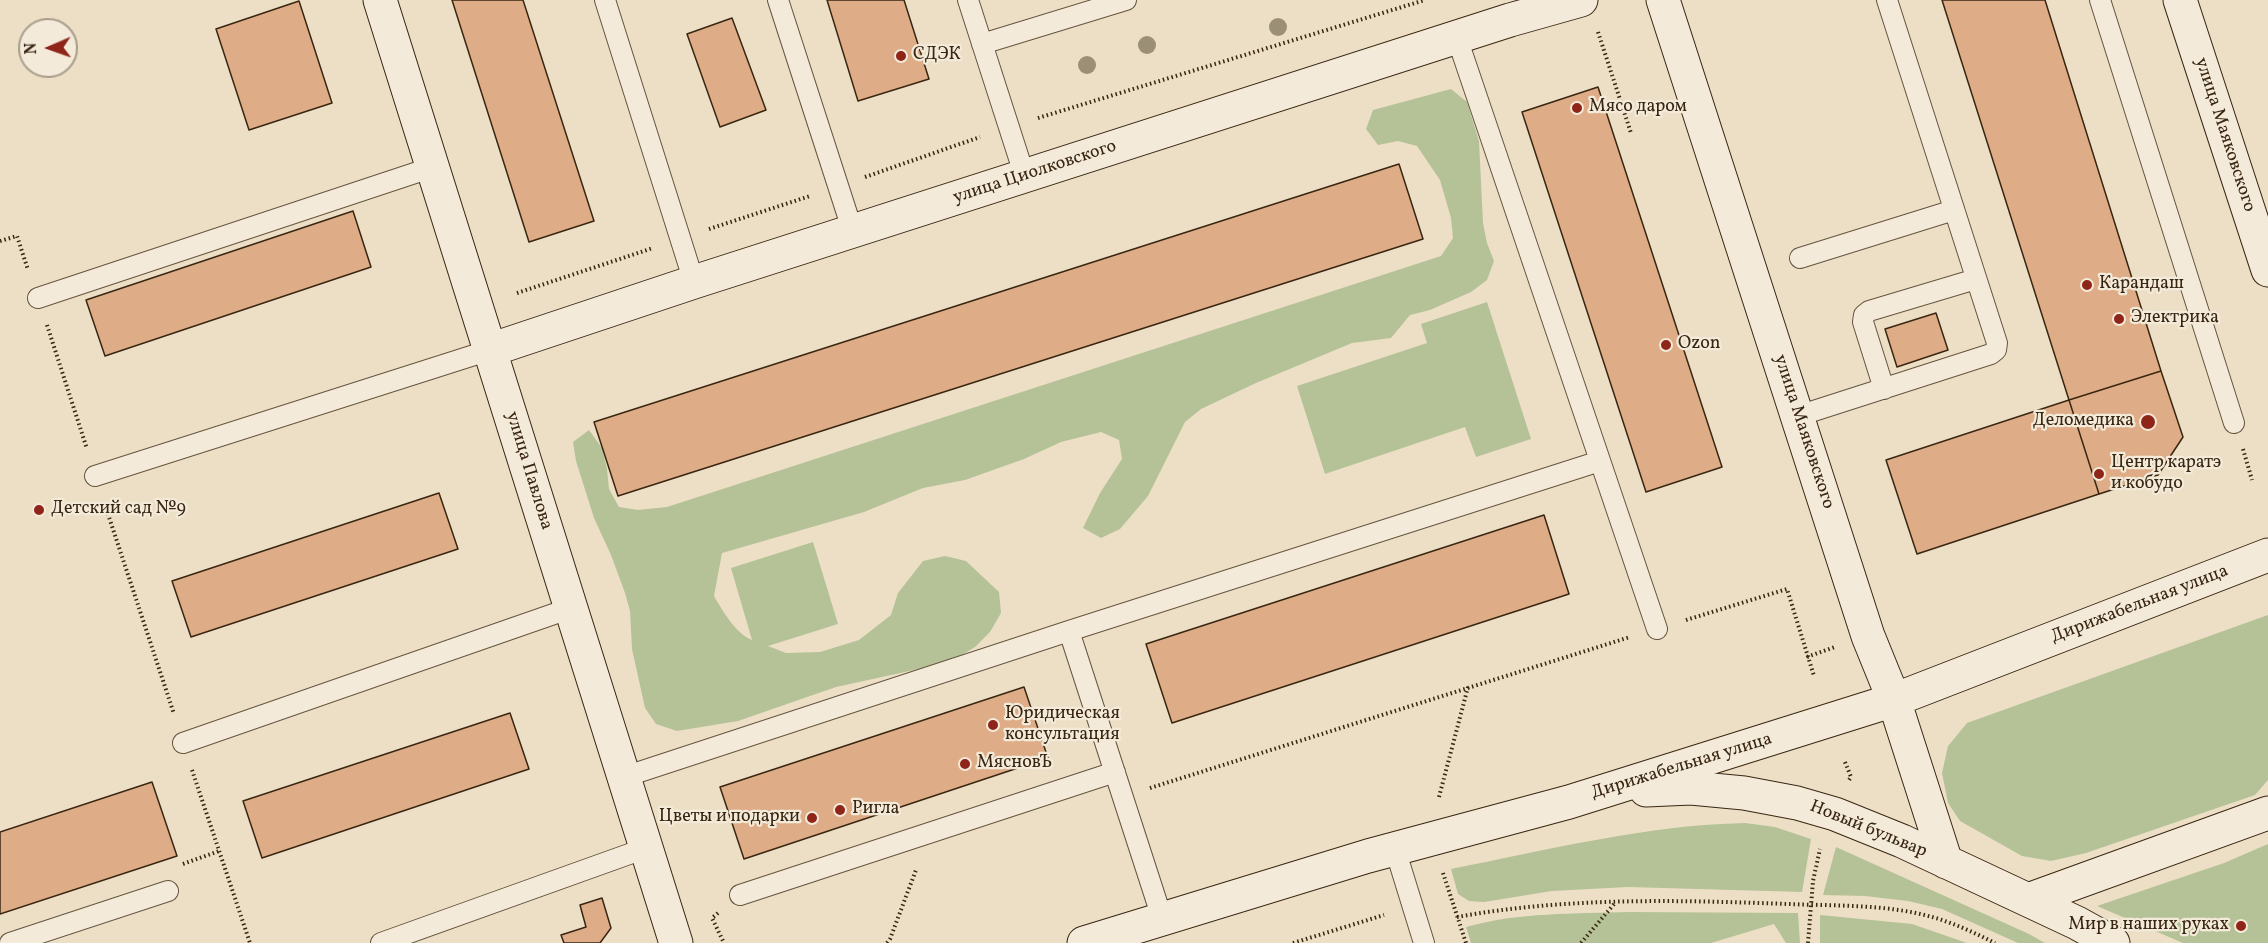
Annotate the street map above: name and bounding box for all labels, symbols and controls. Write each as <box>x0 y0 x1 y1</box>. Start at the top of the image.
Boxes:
north arrow <box>18 18 78 78</box>
text: N <box>21 42 43 55</box>
place label: СДЭК <box>913 45 961 67</box>
marker: СДЭК <box>894 49 908 63</box>
street label: улица Маяковского <box>2189 55 2259 215</box>
place label: Мясо даром <box>1589 97 1687 119</box>
marker: Мясо даром <box>1570 101 1584 115</box>
street label: улица Циолковского <box>951 136 1119 210</box>
place label: Карандаш <box>2099 274 2184 296</box>
marker: Карандаш <box>2080 278 2094 292</box>
place label: Электрика <box>2131 308 2219 330</box>
marker: Электрика <box>2112 312 2126 326</box>
place label: Ozon <box>1678 334 1720 356</box>
marker: Ozon <box>1659 338 1673 352</box>
street label: улица Маяковского <box>1768 352 1838 512</box>
street label: улица Павлова <box>500 409 556 533</box>
place label: Деломедика <box>2033 411 2134 433</box>
marker: Деломедика <box>2139 413 2157 431</box>
place label: Центр каратэ и кобудо <box>2111 453 2221 496</box>
marker: Центр каратэ и кобудо <box>2092 467 2106 481</box>
place label: Детский сад №9 <box>51 499 186 521</box>
marker: Детский сад №9 <box>32 503 46 517</box>
street label: Дирижабельная улица <box>2048 561 2232 649</box>
place label: Юридическая консультация <box>1005 704 1120 746</box>
marker: Юридическая консультация <box>986 718 1000 732</box>
street label: Дирижабельная улица <box>1589 729 1775 805</box>
place label: МясновЪ <box>977 753 1052 775</box>
marker: МясновЪ <box>958 757 972 771</box>
street label: Новый бульвар <box>1806 797 1930 863</box>
place label: Ригла <box>852 799 900 821</box>
marker: Ригла <box>833 803 847 817</box>
place label: Цветы и подарки <box>659 807 800 829</box>
marker: Цветы и подарки <box>805 811 819 825</box>
place label: Мир в наших руках <box>2068 915 2229 937</box>
marker: Мир в наших руках <box>2234 919 2248 933</box>

